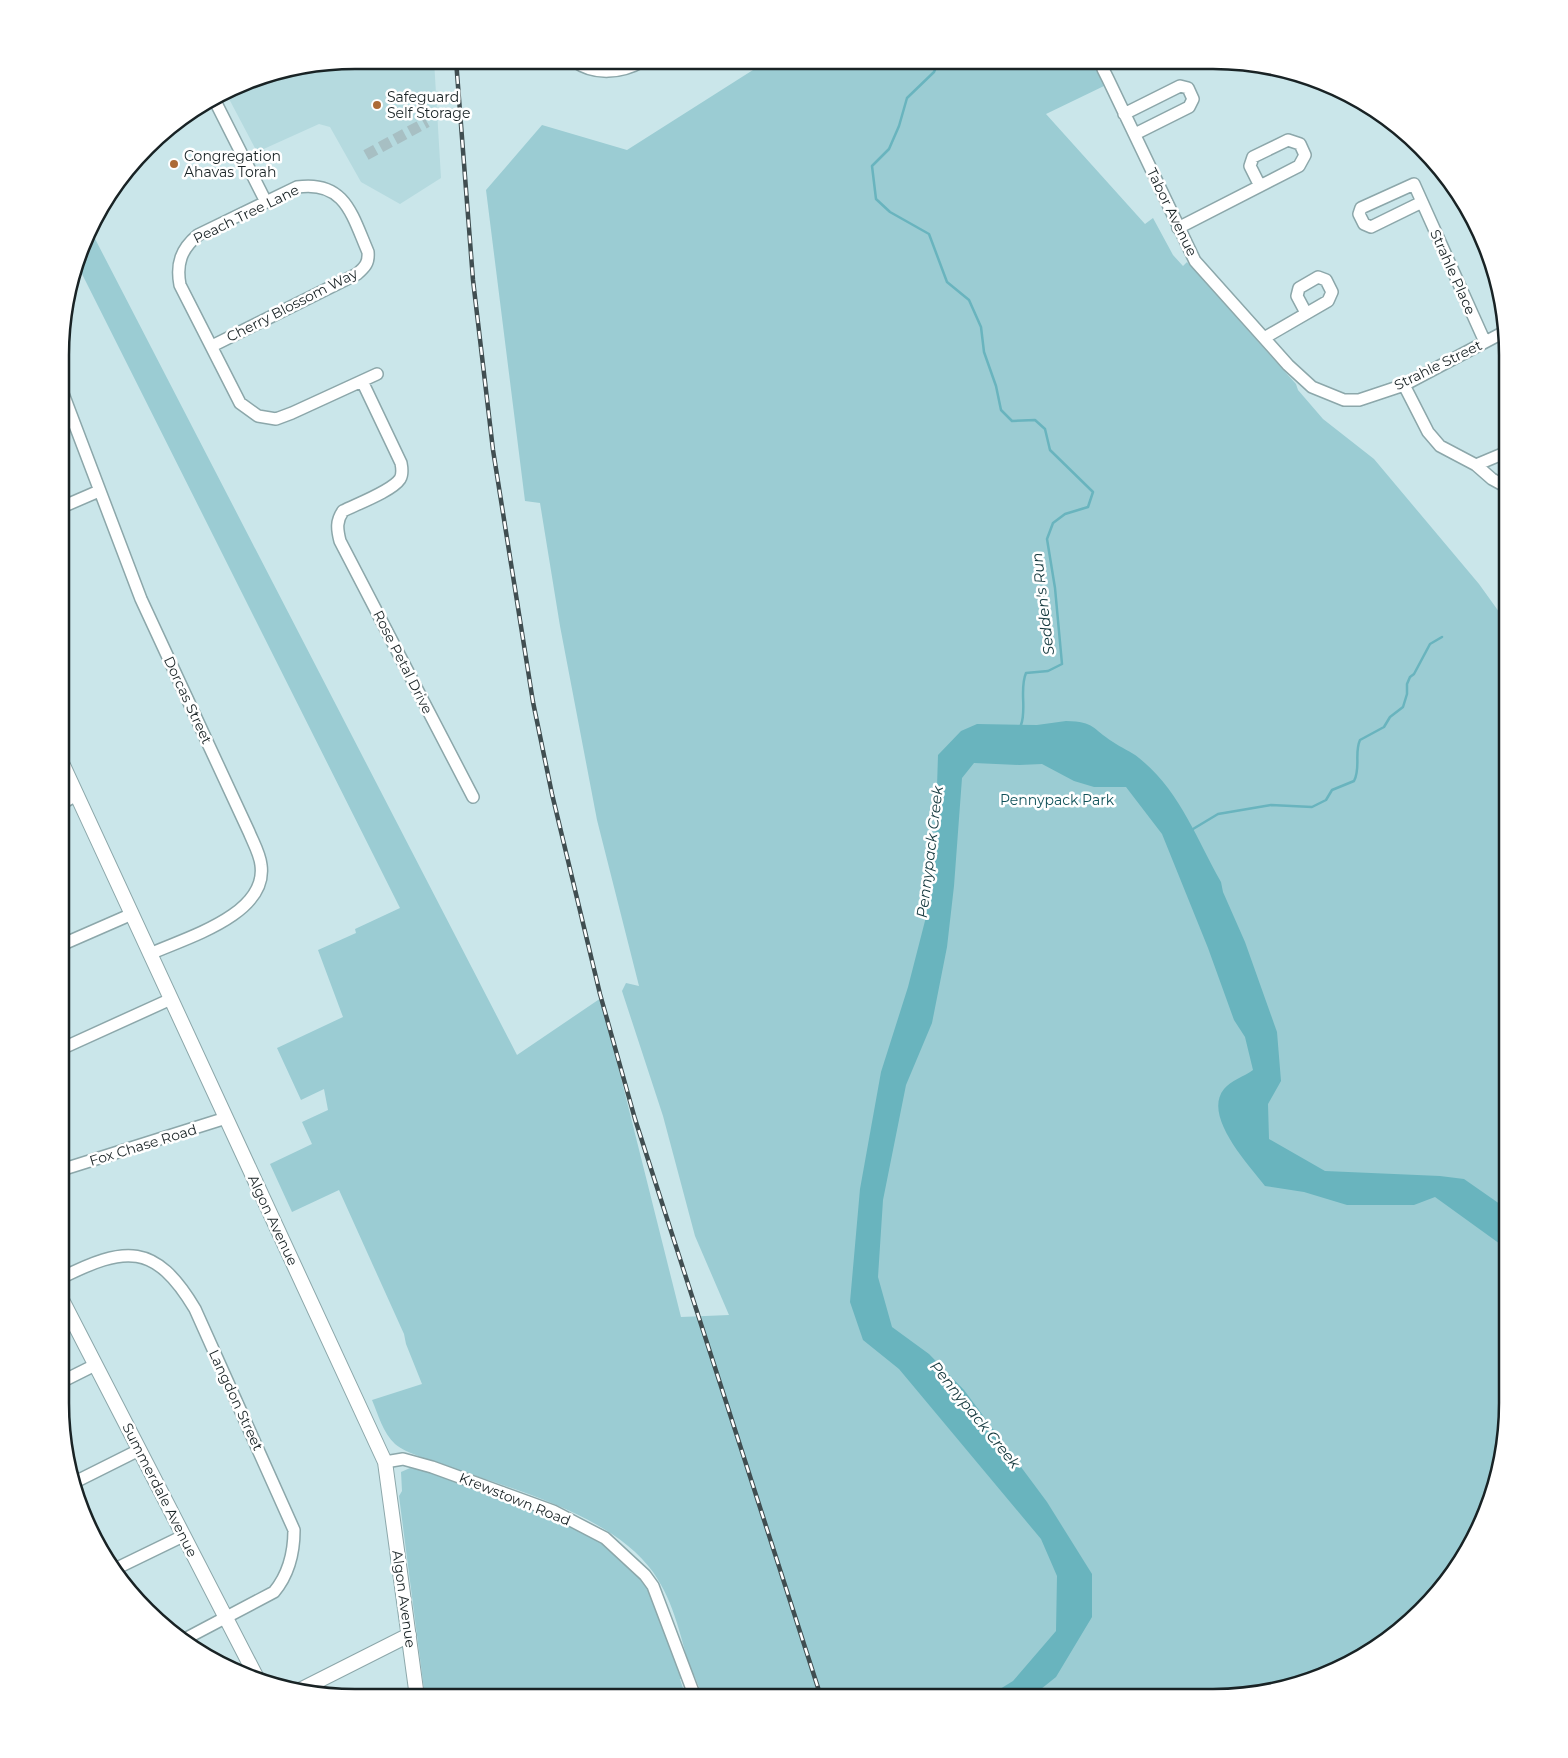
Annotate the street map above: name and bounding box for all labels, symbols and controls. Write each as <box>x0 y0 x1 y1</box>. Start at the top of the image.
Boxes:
place label: Safeguard Self Storage <box>387 88 470 122</box>
marker: Safeguard Self Storage <box>371 99 383 111</box>
place label: Congregation Ahavas Torah <box>184 147 281 181</box>
marker: Congregation Ahavas Torah <box>168 158 180 170</box>
street label: Tabor Avenue <box>1143 165 1201 259</box>
street label: Peach Tree Lane <box>190 181 302 247</box>
street label: Strahle Place <box>1426 227 1480 317</box>
street label: Cherry Blossom Way <box>224 264 361 346</box>
street label: Strahle Street <box>1391 336 1485 394</box>
water label: Sedden's Run <box>1027 552 1058 656</box>
street label: Rose Petal Drive <box>369 607 437 717</box>
street label: Dorcas Street <box>160 653 216 747</box>
water label: Pennypack Creek <box>912 784 947 919</box>
park label: Pennypack Park <box>1000 791 1115 809</box>
street label: Fox Chase Road <box>87 1120 199 1170</box>
street label: Algon Avenue <box>244 1172 302 1268</box>
street label: Langdon Street <box>205 1347 267 1454</box>
water label: Pennypack Creek <box>926 1357 1025 1473</box>
street label: Summerdale Avenue <box>118 1420 202 1560</box>
street label: Krewstown Road <box>457 1468 573 1530</box>
street label: Algon Avenue <box>388 1549 420 1649</box>

